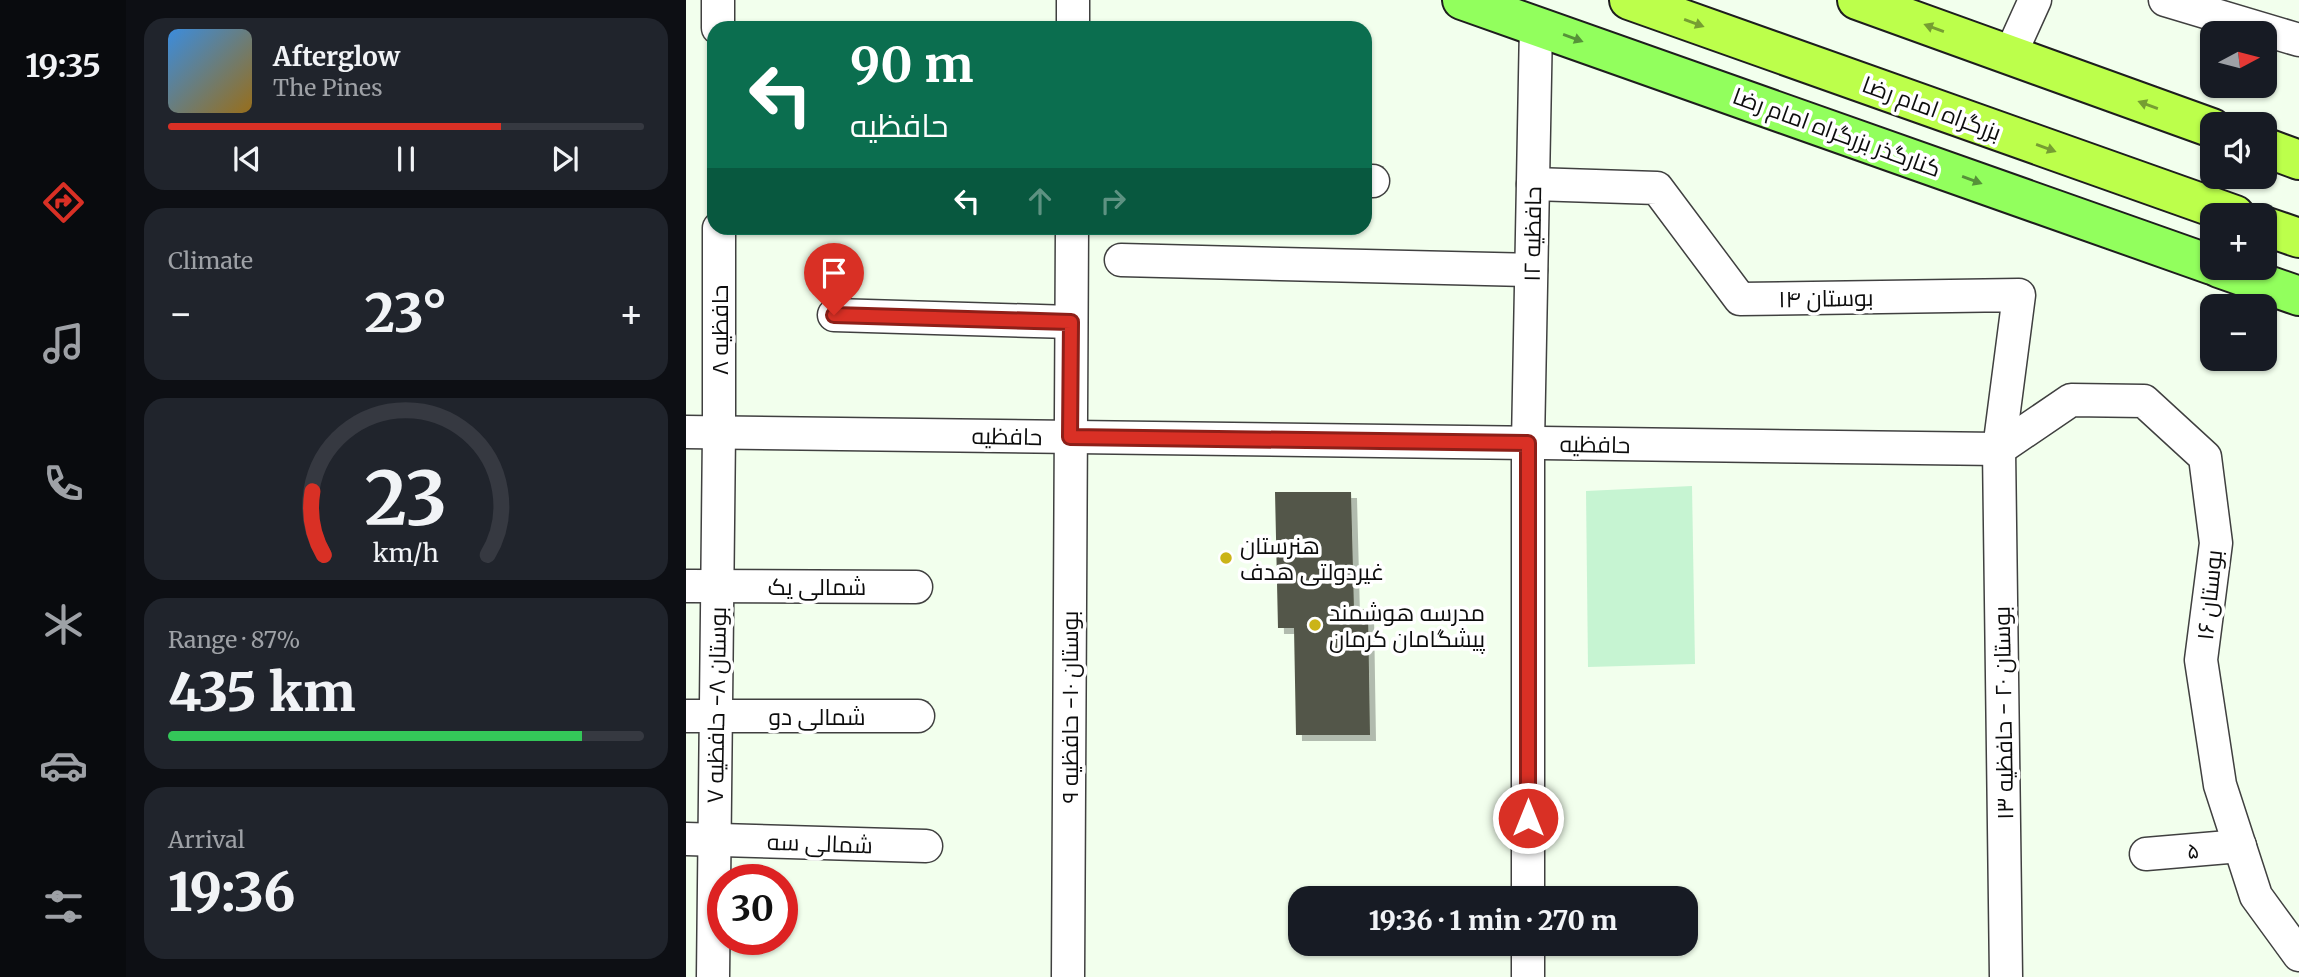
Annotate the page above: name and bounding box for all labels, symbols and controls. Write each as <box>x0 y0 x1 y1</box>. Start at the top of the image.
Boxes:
one-way arrow <box>1683 18 1704 29</box>
north arrow <box>2200 21 2277 98</box>
map controls <box>2200 21 2277 371</box>
one-way arrow <box>1923 22 1944 33</box>
one-way arrow <box>1562 33 1583 44</box>
text: 90 m <box>850 34 974 95</box>
text: Afterglow <box>273 40 400 73</box>
text: 19:35 <box>25 46 101 86</box>
icon: left <box>735 49 826 140</box>
street label: بزرگراه امام رضا <box>1858 69 2005 148</box>
text: The Pines <box>273 73 383 102</box>
street label: کنارگذر بزرگراه امام رضا <box>1728 81 1945 185</box>
one-way arrow <box>2137 99 2158 110</box>
text: حافظیه <box>850 106 949 146</box>
button: sound <box>2200 112 2277 189</box>
icon: previous <box>228 140 266 178</box>
icon: pause <box>387 140 425 178</box>
icon: next <box>546 140 584 178</box>
one-way arrow <box>2036 143 2057 154</box>
one-way arrow <box>1961 175 1982 186</box>
icon: directions <box>39 178 88 227</box>
icon: left <box>948 182 986 220</box>
icon: ahead <box>1021 182 1059 220</box>
icon: right <box>1094 182 1132 220</box>
street label: حافظیه ۱۲ <box>1517 186 1547 282</box>
button: + <box>2200 203 2277 280</box>
pin <box>804 243 864 315</box>
text: Climate <box>168 246 253 275</box>
icon: arrive <box>815 254 853 292</box>
text: 23° <box>365 281 448 346</box>
street label: بوستان ۱۴ <box>1778 283 1874 313</box>
street label: حافظیه ۸ <box>705 285 734 375</box>
text: − <box>168 290 193 337</box>
text: + <box>619 290 644 337</box>
button: − <box>2200 294 2277 371</box>
icon: music <box>39 319 88 368</box>
street label: حافظیه <box>971 421 1043 451</box>
street label: حافظیه <box>1559 429 1631 459</box>
text: 23 <box>365 453 447 545</box>
icon: phone <box>39 459 88 508</box>
place label: هنرستان غیردولتی هدف <box>1240 531 1384 586</box>
text: km/h <box>373 536 439 568</box>
street label: بوستان ۱۶ <box>2190 548 2228 642</box>
marker: هنرستان غیردولتی هدف <box>1218 550 1234 566</box>
street label: شمالی یک <box>768 572 866 601</box>
place label: مدرسه هوشمند پیشگامان کرمان <box>1329 598 1485 654</box>
icon: climate <box>39 600 88 649</box>
street label: بوستان ۸- حافظیه ۷ <box>700 606 732 804</box>
street label: بوستان ۲۰ - حافظیه ۱۳ <box>1987 606 2019 820</box>
street label: بوستان ۱۰- حافظیه ۹ <box>1055 611 1084 803</box>
marker: مدرسه هوشمند پیشگامان کرمان <box>1307 617 1323 633</box>
text: Range · 87% <box>168 625 300 654</box>
text: 435 km <box>168 660 355 725</box>
street label: شمالی دو <box>768 702 866 731</box>
icon: car <box>39 741 88 790</box>
position arrow <box>1491 781 1565 855</box>
text: Arrival <box>168 825 245 854</box>
street label: شمالی سه <box>767 827 873 859</box>
street label: ۵ <box>2185 835 2201 865</box>
text: 19:36 <box>168 860 295 925</box>
speed limit sign: 30 <box>707 864 798 955</box>
icon: filters <box>39 882 88 931</box>
text: 19:36 · 1 min · 270 m <box>1369 904 1617 937</box>

